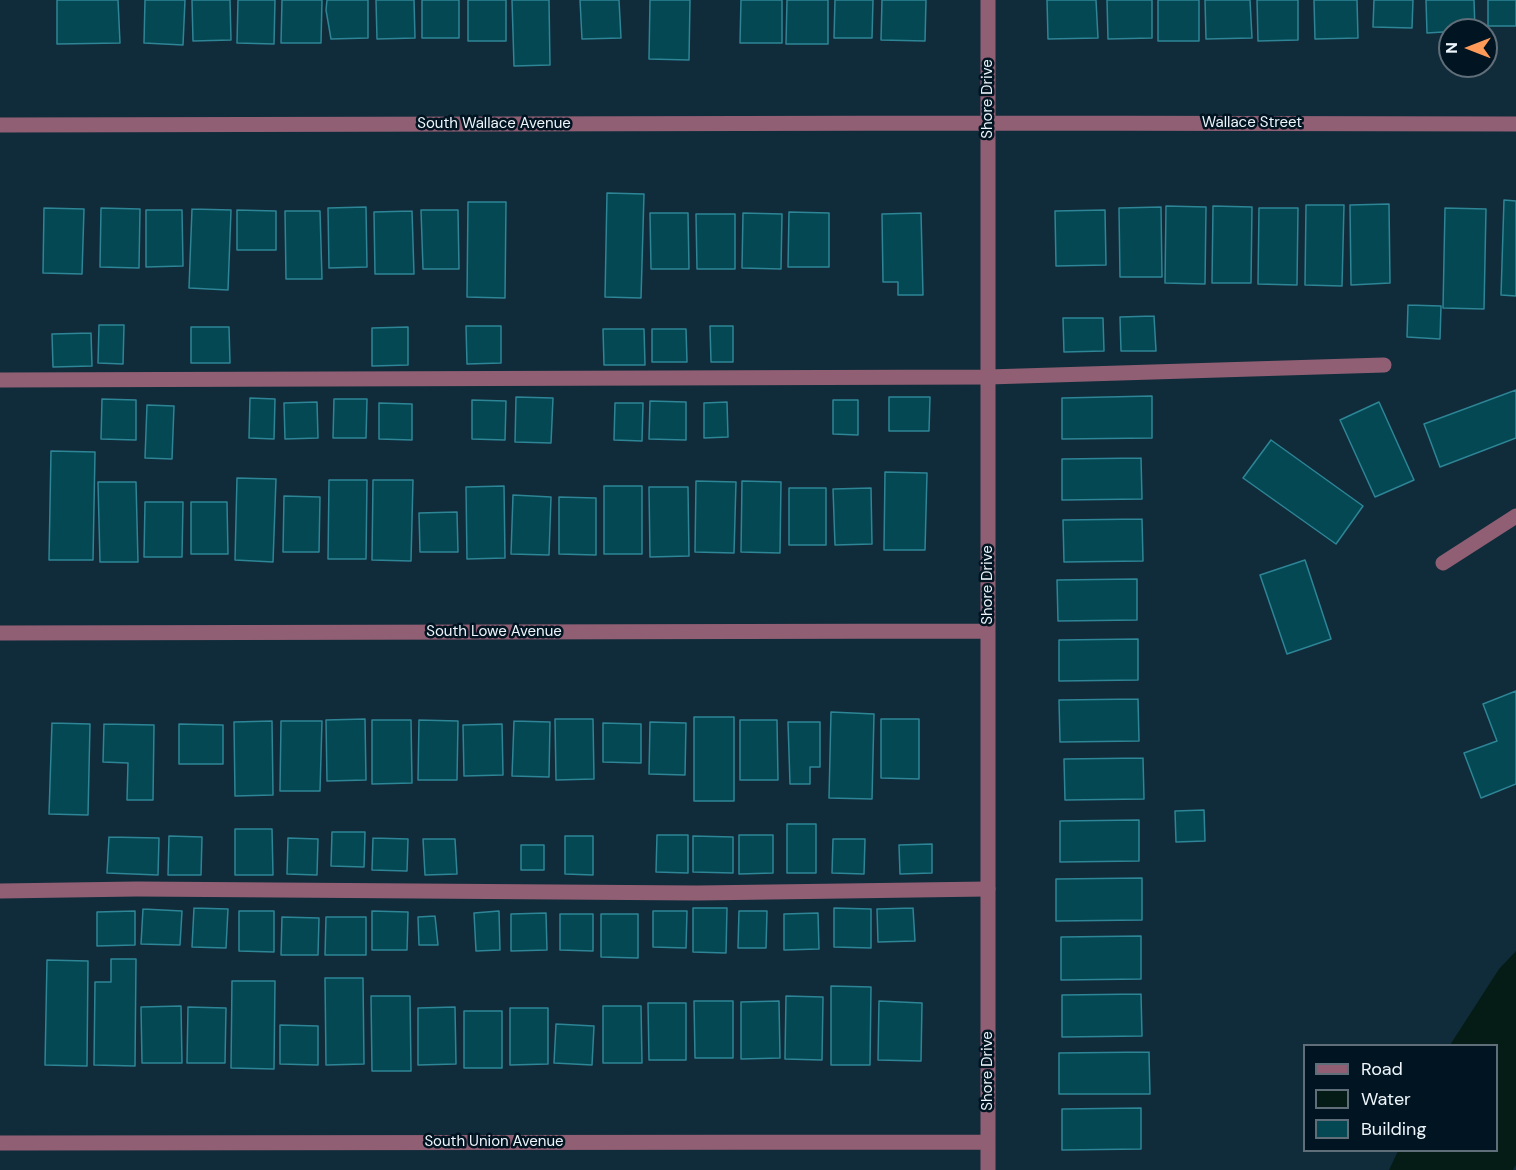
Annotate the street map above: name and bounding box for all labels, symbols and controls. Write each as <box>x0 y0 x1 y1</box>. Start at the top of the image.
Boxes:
north arrow <box>1438 18 1498 78</box>
text: N <box>1441 42 1462 54</box>
street label: Shore Drive <box>979 59 997 139</box>
street label: Wallace Street <box>1202 114 1302 132</box>
street label: South Wallace Avenue <box>417 115 571 133</box>
street label: Shore Drive <box>979 545 997 625</box>
street label: South Lowe Avenue <box>426 623 562 641</box>
street label: Shore Drive <box>979 1031 997 1111</box>
legend <box>1303 1044 1498 1152</box>
text: Road <box>1361 1057 1403 1081</box>
text: Water <box>1361 1087 1411 1111</box>
text: Building <box>1361 1117 1426 1141</box>
street label: South Union Avenue <box>424 1133 564 1151</box>

